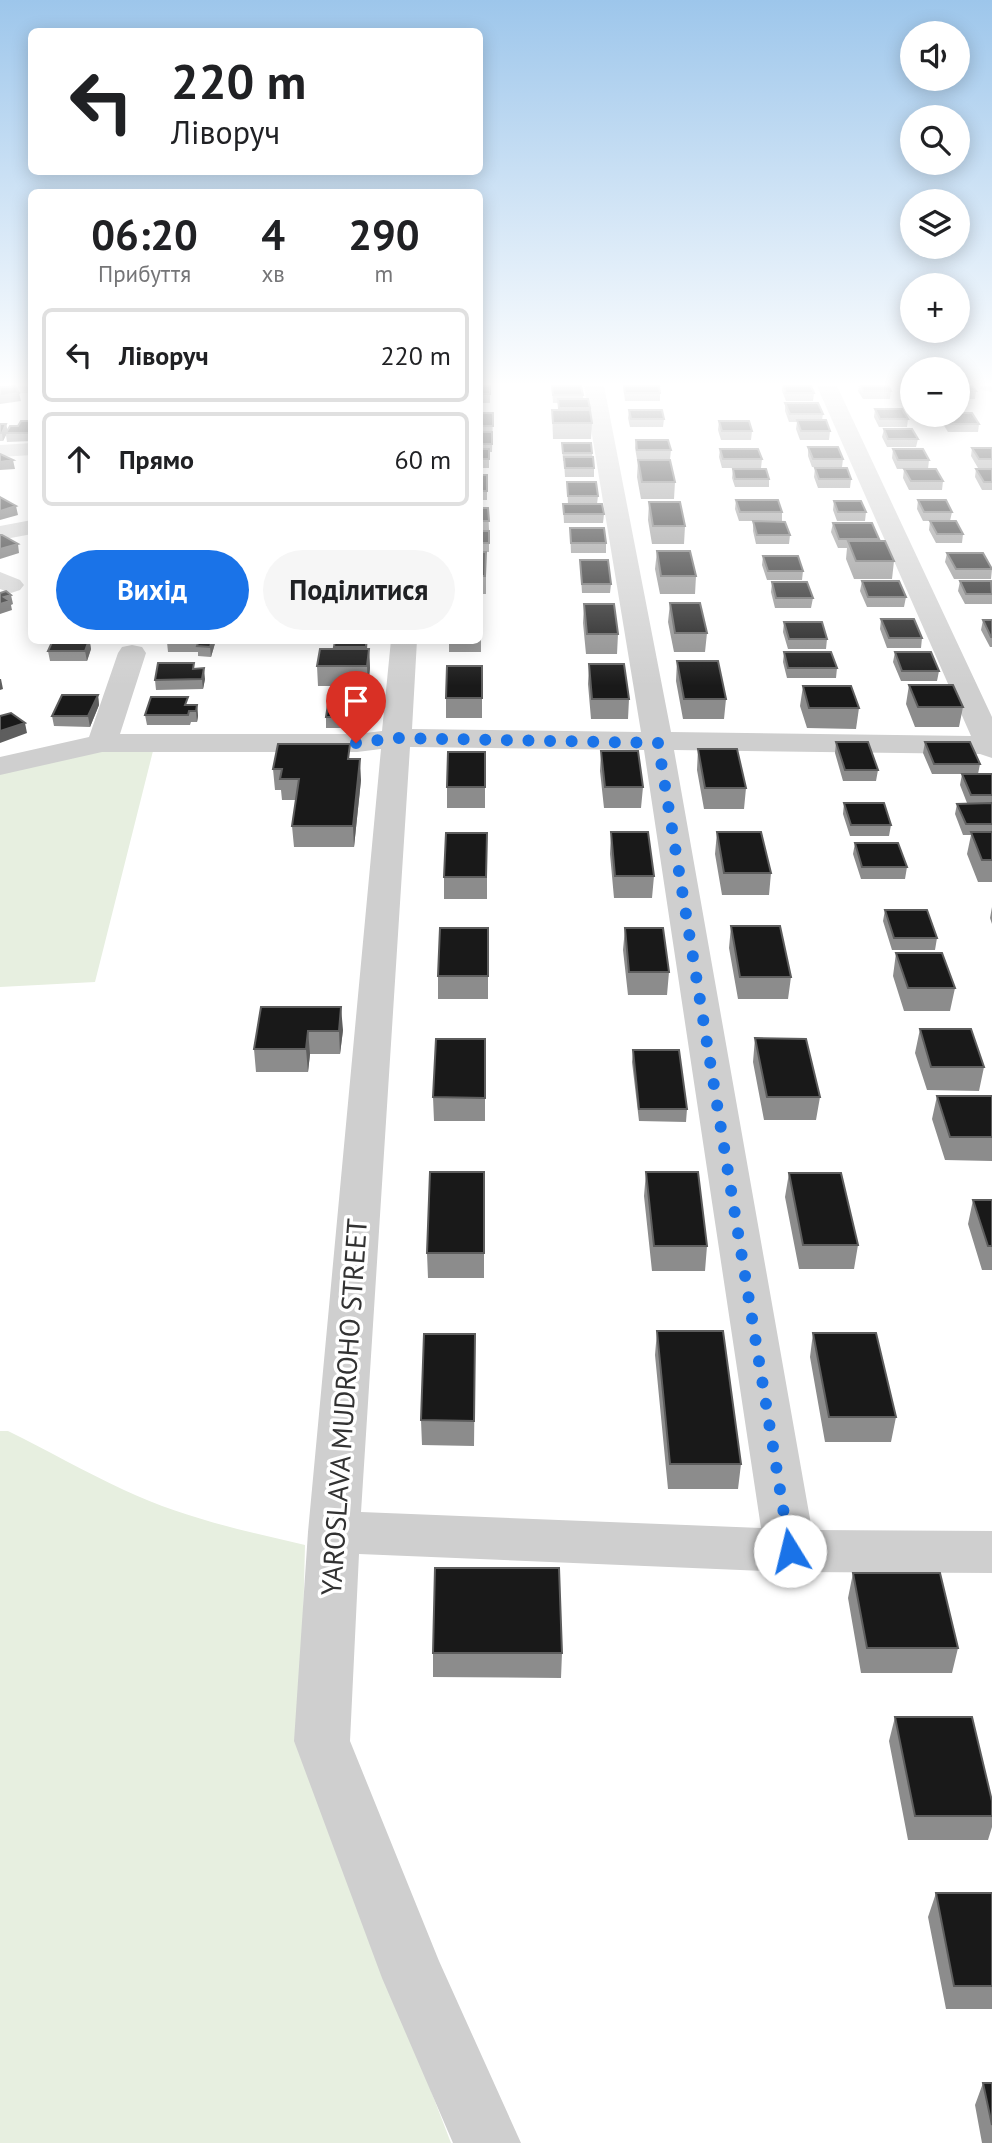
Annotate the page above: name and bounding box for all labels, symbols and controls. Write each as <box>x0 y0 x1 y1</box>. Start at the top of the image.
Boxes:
map controls <box>900 21 970 427</box>
button: sound <box>900 21 970 91</box>
text: 220 m <box>171 49 306 113</box>
icon: left <box>56 56 147 147</box>
button: search <box>900 105 970 175</box>
text: Ліворуч <box>171 111 280 153</box>
button: layers <box>900 189 970 259</box>
text: 06:20 <box>91 207 198 262</box>
text: 4 <box>261 207 285 262</box>
text: 290 <box>348 207 420 262</box>
text: Прибуття <box>98 259 191 288</box>
text: хв <box>261 259 285 288</box>
text: m <box>375 259 393 288</box>
button: + <box>900 273 970 343</box>
icon: left <box>60 336 98 374</box>
text: Ліворуч <box>119 339 209 372</box>
text: 220 m <box>380 339 451 372</box>
button: − <box>900 357 970 427</box>
icon: ahead <box>60 440 98 478</box>
text: Прямо <box>119 443 194 476</box>
text: 60 m <box>395 443 451 476</box>
button: Вихід <box>56 550 249 630</box>
button: Поділитися <box>263 550 455 630</box>
pin <box>326 671 386 743</box>
icon: arrive <box>337 682 375 720</box>
street label: YAROSLAVA MUDROHO STREET <box>312 1217 375 1597</box>
position arrow <box>753 1514 827 1588</box>

